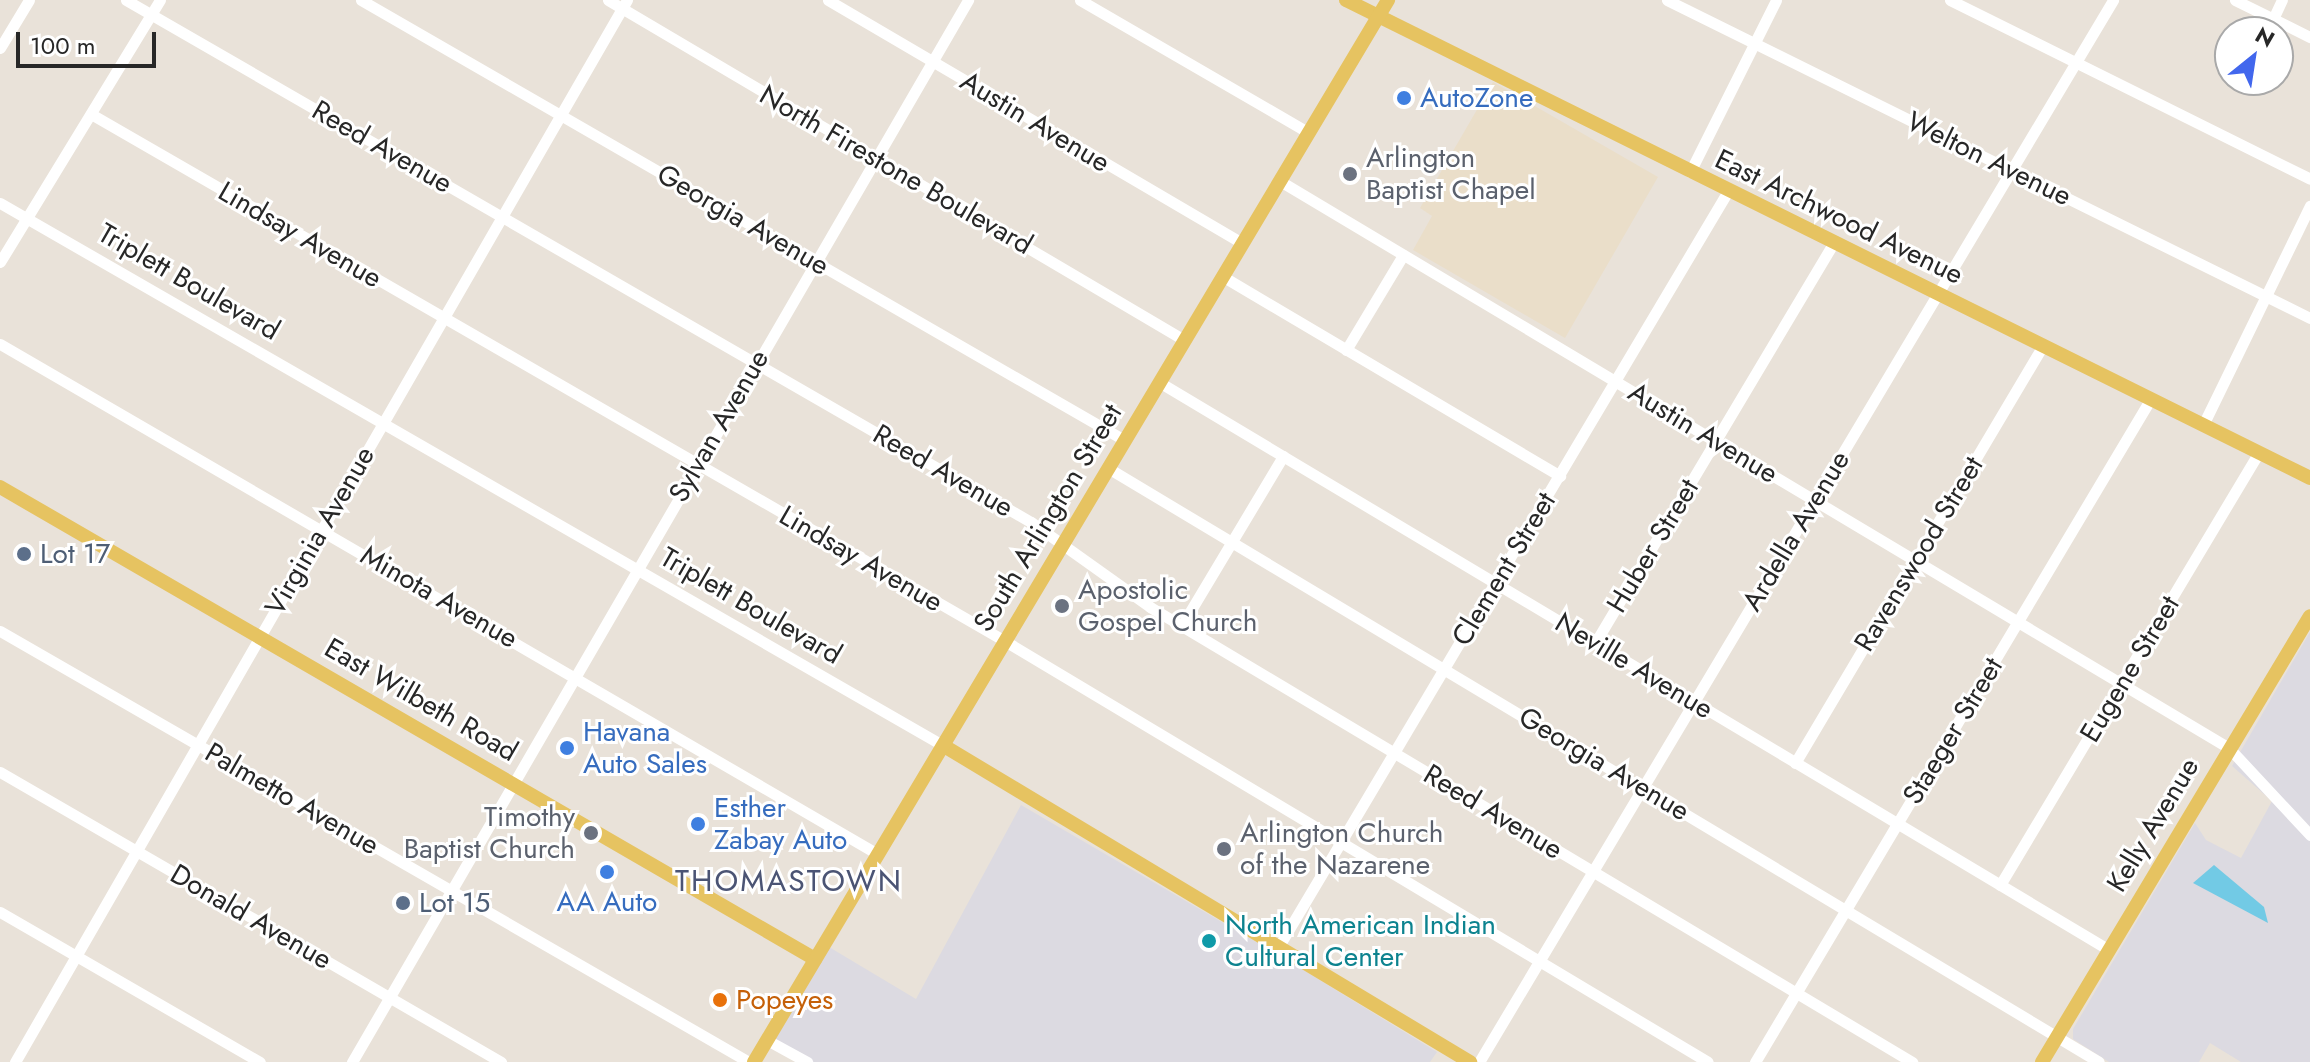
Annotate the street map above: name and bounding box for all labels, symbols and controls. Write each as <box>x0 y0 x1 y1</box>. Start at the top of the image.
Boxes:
scale bar <box>20 16 160 66</box>
north arrow <box>2214 16 2294 96</box>
text: N <box>2249 19 2281 55</box>
text: 100 m <box>30 28 96 63</box>
street label: Austin Avenue <box>954 64 1116 180</box>
street label: North Firestone Boulevard <box>754 78 1038 262</box>
place label: AutoZone <box>1420 81 1533 115</box>
marker: AutoZone <box>1395 89 1413 107</box>
street label: Reed Avenue <box>306 93 458 201</box>
street label: Welton Avenue <box>1901 105 2077 213</box>
place label: Arlington Baptist Chapel <box>1366 141 1536 207</box>
street label: East Archwood Avenue <box>1710 142 1968 292</box>
street label: Georgia Avenue <box>651 157 835 283</box>
marker: Arlington Baptist Chapel <box>1341 165 1359 183</box>
street label: Lindsay Avenue <box>212 175 388 295</box>
street label: Triplett Boulevard <box>92 217 286 347</box>
street label: Sylvan Avenue <box>662 344 776 508</box>
street label: Austin Avenue <box>1622 375 1784 491</box>
street label: South Arlington Street <box>967 398 1129 638</box>
street label: Reed Avenue <box>867 417 1019 525</box>
street label: Virginia Avenue <box>258 441 382 621</box>
street label: Ardella Avenue <box>1735 445 1857 617</box>
street label: Ravenswood Street <box>1848 450 1990 658</box>
street label: Huber Street <box>1600 473 1706 619</box>
street label: Clement Street <box>1445 486 1563 652</box>
street label: Lindsay Avenue <box>773 499 949 619</box>
place label: Lot 17 <box>40 537 110 571</box>
street label: Minota Avenue <box>354 539 524 655</box>
street label: Triplett Boulevard <box>654 541 848 671</box>
marker: Lot 17 <box>15 545 33 563</box>
place label: Apostolic Gospel Church <box>1078 573 1257 639</box>
street label: Eugene Street <box>2073 590 2187 748</box>
marker: Apostolic Gospel Church <box>1053 597 1071 615</box>
street label: Neville Avenue <box>1549 606 1719 726</box>
street label: East Wilbeth Road <box>319 631 523 769</box>
street label: Staeger Street <box>1896 652 2010 810</box>
street label: Georgia Avenue <box>1513 700 1695 828</box>
place label: Havana Auto Sales <box>583 715 707 781</box>
street label: Palmetto Avenue <box>199 736 385 862</box>
marker: Havana Auto Sales <box>558 739 576 757</box>
street label: Kelly Avenue <box>2100 752 2206 898</box>
street label: Reed Avenue <box>1417 757 1569 867</box>
place label: Esther Zabay Auto <box>714 791 847 857</box>
place label: Timothy Baptist Church <box>404 800 575 866</box>
marker: Esther Zabay Auto <box>689 815 707 833</box>
place label: Arlington Church of the Nazarene <box>1240 816 1443 882</box>
marker: Timothy Baptist Church <box>582 824 600 842</box>
marker: Arlington Church of the Nazarene <box>1215 840 1233 858</box>
street label: Donald Avenue <box>164 857 338 977</box>
marker: AA Auto <box>598 863 616 881</box>
district label: THOMASTOWN <box>675 863 903 899</box>
place label: AA Auto <box>557 885 657 919</box>
place label: Lot 15 <box>419 886 490 920</box>
marker: Lot 15 <box>394 894 412 912</box>
place label: North American Indian Cultural Center <box>1225 908 1496 974</box>
marker: North American Indian Cultural Center <box>1200 932 1218 950</box>
place label: Popeyes <box>736 983 833 1017</box>
marker: Popeyes <box>711 991 729 1009</box>

